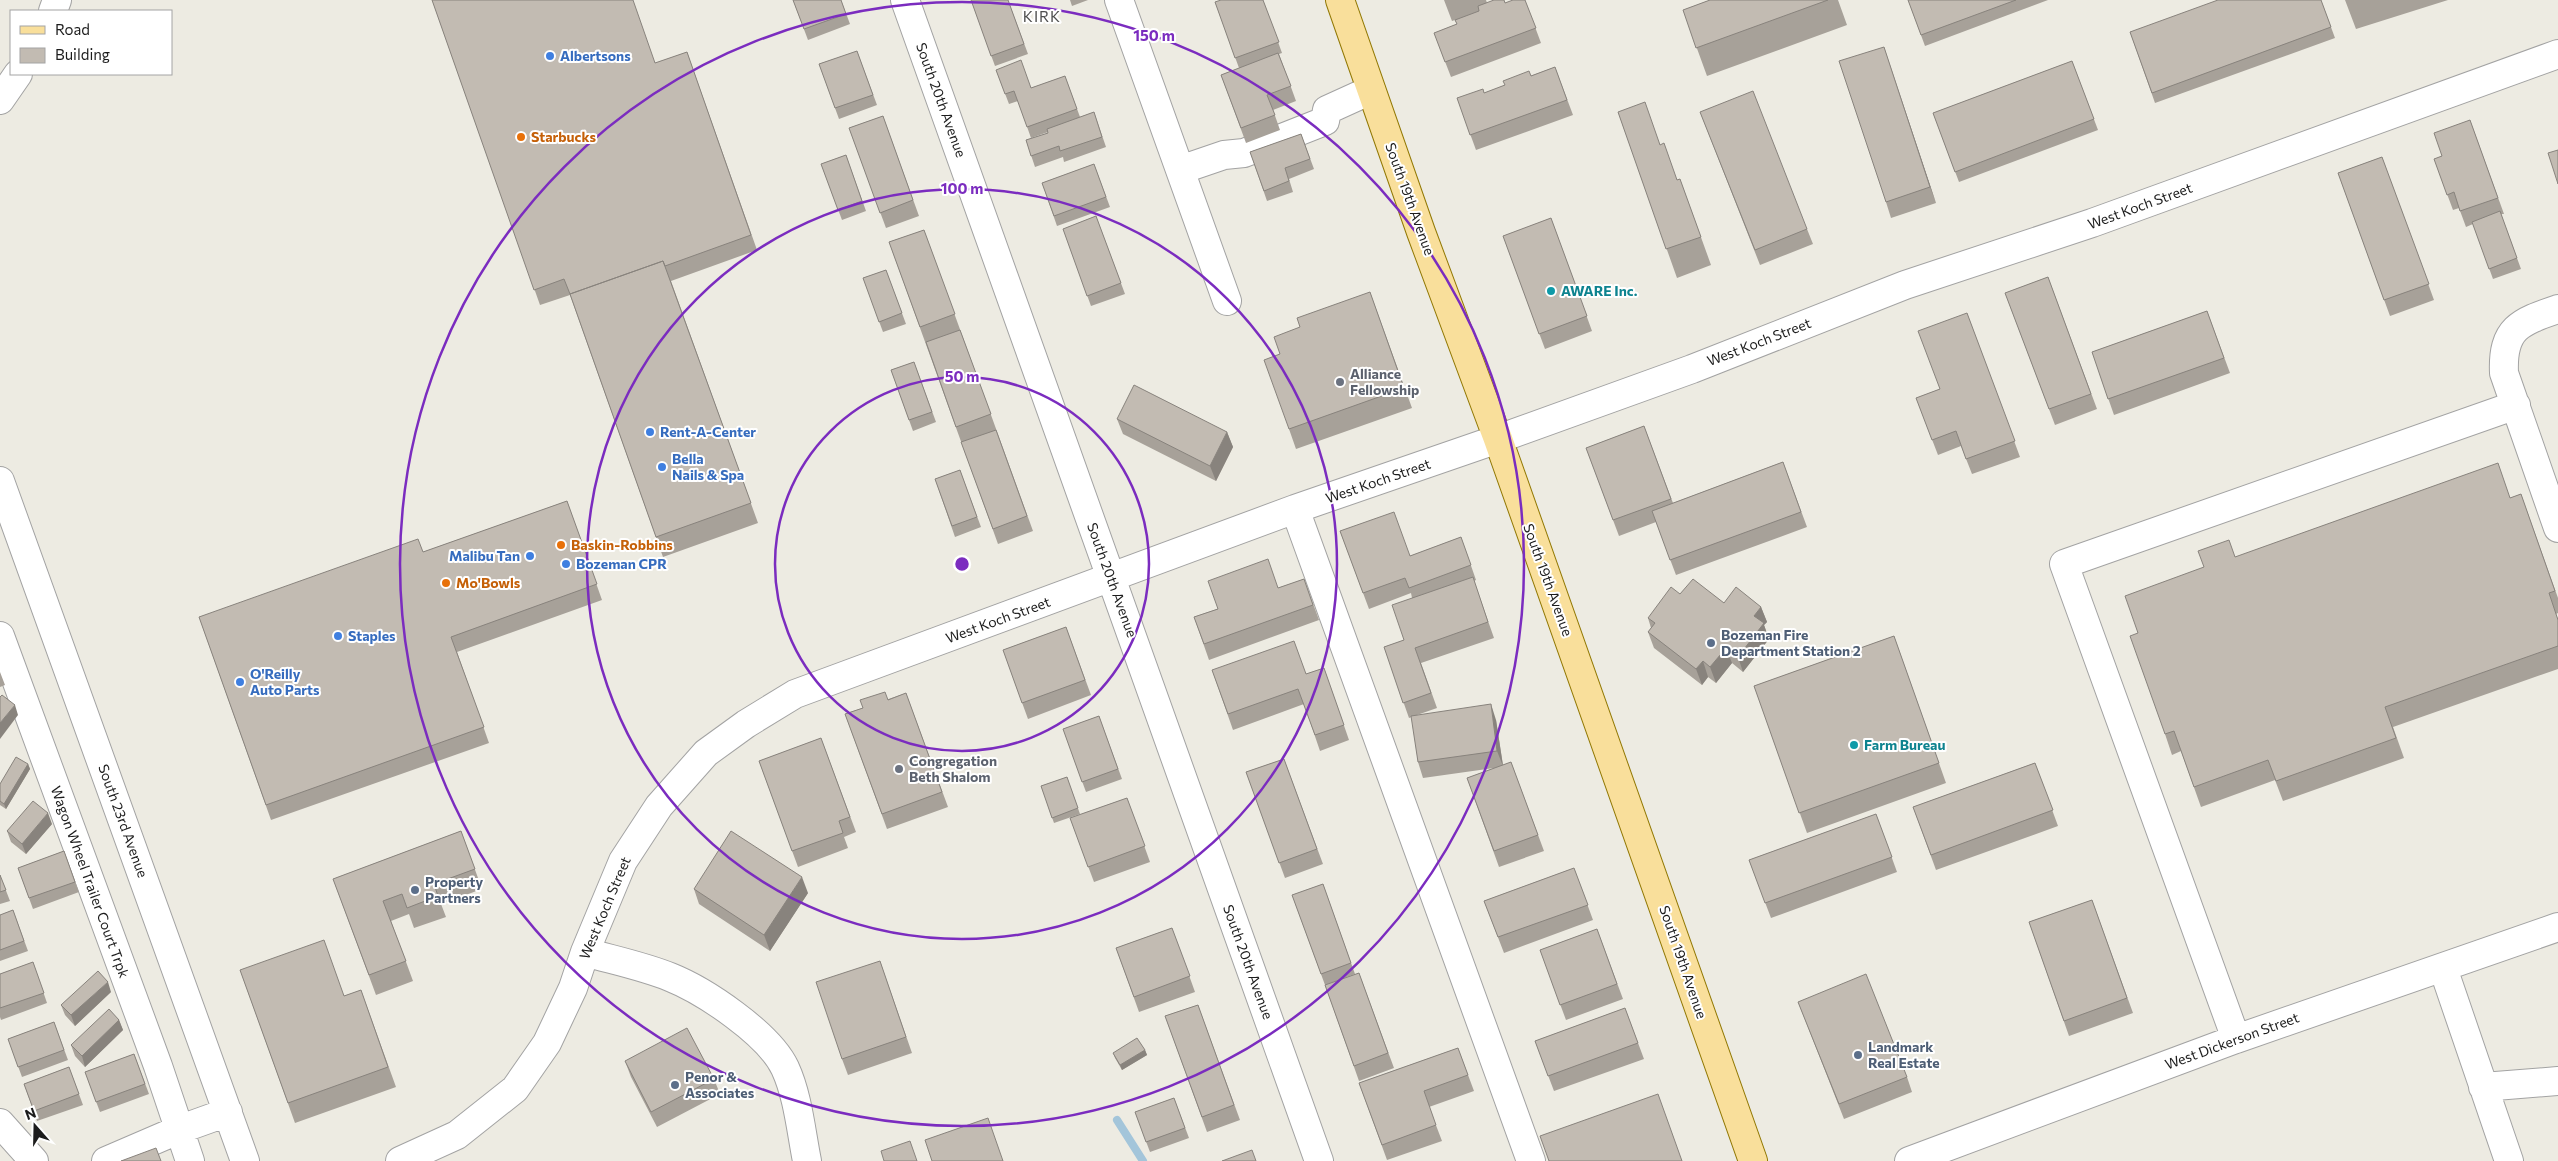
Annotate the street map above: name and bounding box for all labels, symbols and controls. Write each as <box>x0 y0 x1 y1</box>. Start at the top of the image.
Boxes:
district label: KIRK <box>1023 7 1061 25</box>
legend <box>10 10 172 75</box>
text: Road <box>55 20 90 38</box>
text: 150 m <box>1133 26 1175 44</box>
street label: South 20th Avenue <box>913 40 970 159</box>
text: Building <box>55 45 110 63</box>
place label: Albertsons <box>560 47 631 64</box>
marker: Albertsons <box>544 50 556 62</box>
place label: Starbucks <box>531 128 596 145</box>
marker: Starbucks <box>515 131 527 143</box>
street label: South 19th Avenue <box>1382 140 1439 257</box>
text: 100 m <box>941 179 983 197</box>
street label: West Koch Street <box>2085 179 2195 232</box>
place label: AWARE Inc. <box>1561 282 1638 299</box>
marker: AWARE Inc. <box>1545 285 1557 297</box>
street label: West Koch Street <box>1704 314 1813 369</box>
place label: Alliance Fellowship <box>1350 365 1419 398</box>
text: 50 m <box>945 367 979 385</box>
marker: Alliance Fellowship <box>1334 376 1346 388</box>
place label: Rent-A-Center <box>660 423 756 440</box>
marker: Rent-A-Center <box>644 426 656 438</box>
place label: Bella Nails & Spa <box>672 450 744 483</box>
street label: West Koch Street <box>1323 455 1433 506</box>
marker: Bella Nails & Spa <box>656 461 668 473</box>
street label: South 20th Avenue <box>1084 520 1141 639</box>
street label: South 19th Avenue <box>1520 521 1577 638</box>
place label: Baskin-Robbins <box>571 536 673 553</box>
marker: Baskin-Robbins <box>555 539 567 551</box>
place label: Malibu Tan <box>449 547 520 564</box>
marker: Malibu Tan <box>524 550 536 562</box>
place label: Bozeman CPR <box>576 555 667 572</box>
centre of rings <box>953 555 971 573</box>
marker: Bozeman CPR <box>560 558 572 570</box>
place label: Mo'Bowls <box>456 574 521 591</box>
marker: Mo'Bowls <box>440 577 452 589</box>
street label: West Koch Street <box>943 593 1053 646</box>
place label: Bozeman Fire Department Station 2 <box>1721 626 1861 659</box>
place label: Staples <box>348 627 396 644</box>
marker: Staples <box>332 630 344 642</box>
marker: Bozeman Fire Department Station 2 <box>1705 637 1717 649</box>
place label: O'Reilly Auto Parts <box>250 665 320 698</box>
marker: O'Reilly Auto Parts <box>234 676 246 688</box>
place label: Farm Bureau <box>1864 736 1945 753</box>
marker: Farm Bureau <box>1848 739 1860 751</box>
place label: Congregation Beth Shalom <box>909 752 997 785</box>
street label: South 23rd Avenue <box>95 762 152 880</box>
marker: Congregation Beth Shalom <box>893 763 905 775</box>
street label: Wagon Wheel Trailer Court Trpk <box>48 783 133 981</box>
street label: West Koch Street <box>575 854 634 962</box>
place label: Property Partners <box>425 873 483 906</box>
marker: Property Partners <box>409 884 421 896</box>
street label: South 20th Avenue <box>1220 902 1277 1021</box>
street label: South 19th Avenue <box>1656 903 1711 1021</box>
street label: West Dickerson Street <box>2163 1008 2301 1073</box>
place label: Landmark Real Estate <box>1868 1038 1940 1071</box>
marker: Landmark Real Estate <box>1852 1049 1864 1061</box>
place label: Penor & Associates <box>685 1068 755 1101</box>
marker: Penor & Associates <box>669 1079 681 1091</box>
north arrow <box>10 1101 60 1151</box>
text: N <box>23 1104 38 1123</box>

